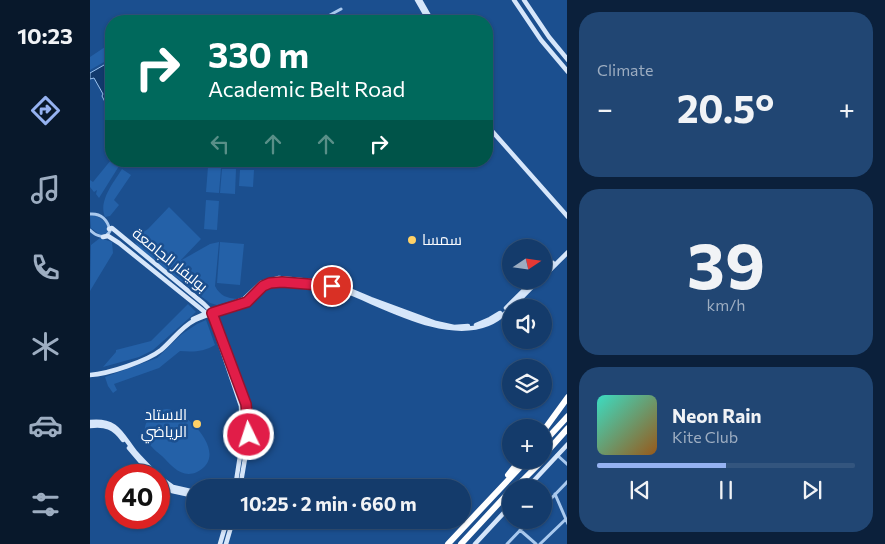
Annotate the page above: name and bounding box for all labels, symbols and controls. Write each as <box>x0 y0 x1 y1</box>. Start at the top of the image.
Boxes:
text: 10:23 <box>17 22 73 49</box>
text: 330 m <box>208 32 309 75</box>
icon: right <box>125 35 190 100</box>
text: Climate <box>597 60 653 79</box>
text: Academic Belt Road <box>208 75 405 102</box>
text: 20.5° <box>677 84 774 131</box>
text: − <box>597 91 613 125</box>
text: + <box>839 91 855 125</box>
icon: directions <box>28 93 63 128</box>
icon: left <box>206 130 234 158</box>
icon: ahead <box>259 130 287 158</box>
icon: ahead <box>312 130 340 158</box>
icon: right <box>365 130 393 158</box>
icon: music <box>28 172 63 207</box>
street label: بوليفار الجامعة <box>129 223 212 296</box>
text: 39 <box>687 223 765 302</box>
place label: سمسا <box>422 230 462 248</box>
marker: سمسا <box>406 234 418 246</box>
north arrow <box>502 239 552 289</box>
map controls <box>502 239 552 529</box>
icon: phone <box>28 250 63 285</box>
pin <box>311 265 353 307</box>
icon: arrive <box>318 272 346 300</box>
text: km/h <box>707 295 745 314</box>
button: sound <box>502 299 552 349</box>
icon: climate <box>28 329 63 364</box>
button: layers <box>502 359 552 409</box>
text: Neon Rain <box>672 404 762 427</box>
place label: الاستاد الرياضي <box>141 405 187 444</box>
icon: car <box>28 408 63 443</box>
position arrow <box>222 408 274 460</box>
marker: الاستاد الرياضي <box>191 418 203 430</box>
button: + <box>502 419 552 469</box>
text: Kite Club <box>672 427 738 446</box>
speed limit sign: 40 <box>105 464 170 529</box>
icon: previous <box>626 476 654 504</box>
icon: pause <box>712 476 740 504</box>
icon: next <box>798 476 826 504</box>
button: − <box>502 479 552 529</box>
icon: filters <box>28 487 63 522</box>
text: 10:25 · 2 min · 660 m <box>240 492 417 515</box>

